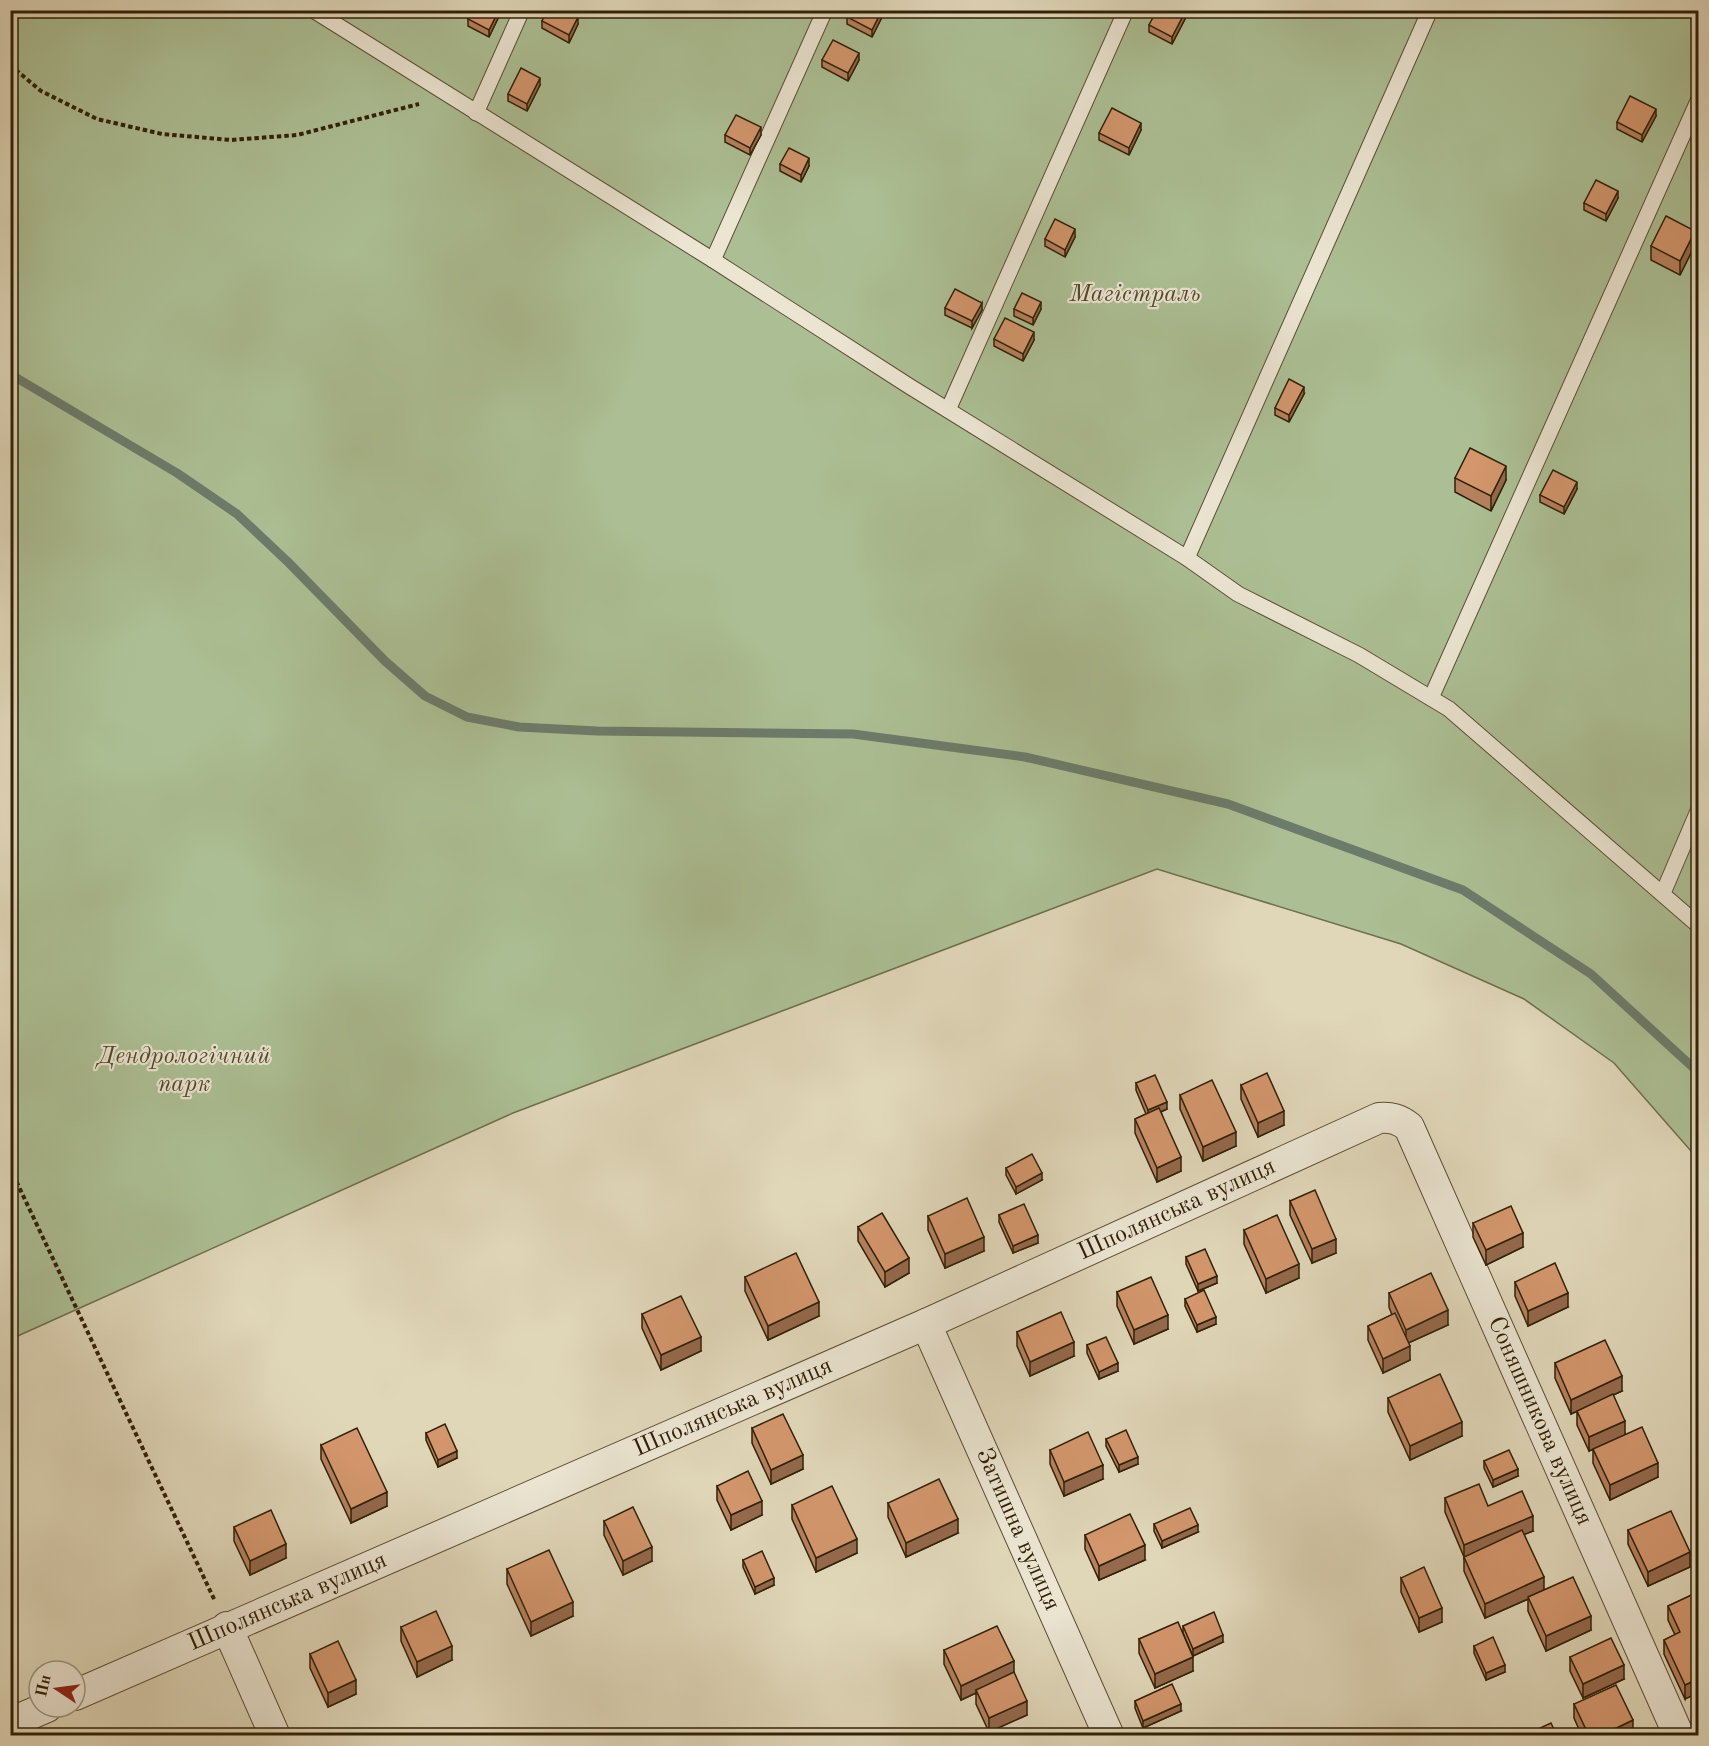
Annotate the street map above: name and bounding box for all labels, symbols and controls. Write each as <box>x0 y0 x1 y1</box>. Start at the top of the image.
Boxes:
park label: Магістраль <box>1068 283 1201 307</box>
park label: Дендрологічний парк <box>94 1045 271 1097</box>
street label: Шполянська вулиця <box>1075 1155 1279 1265</box>
street label: Соняшникова вулиця <box>1483 1313 1596 1529</box>
street label: Шполянська вулиця <box>630 1354 836 1462</box>
street label: Затишна вулиця <box>971 1445 1064 1614</box>
street label: Шполянська вулиця <box>185 1549 391 1656</box>
north arrow <box>27 1659 87 1719</box>
text: Пн <box>34 1674 55 1699</box>

